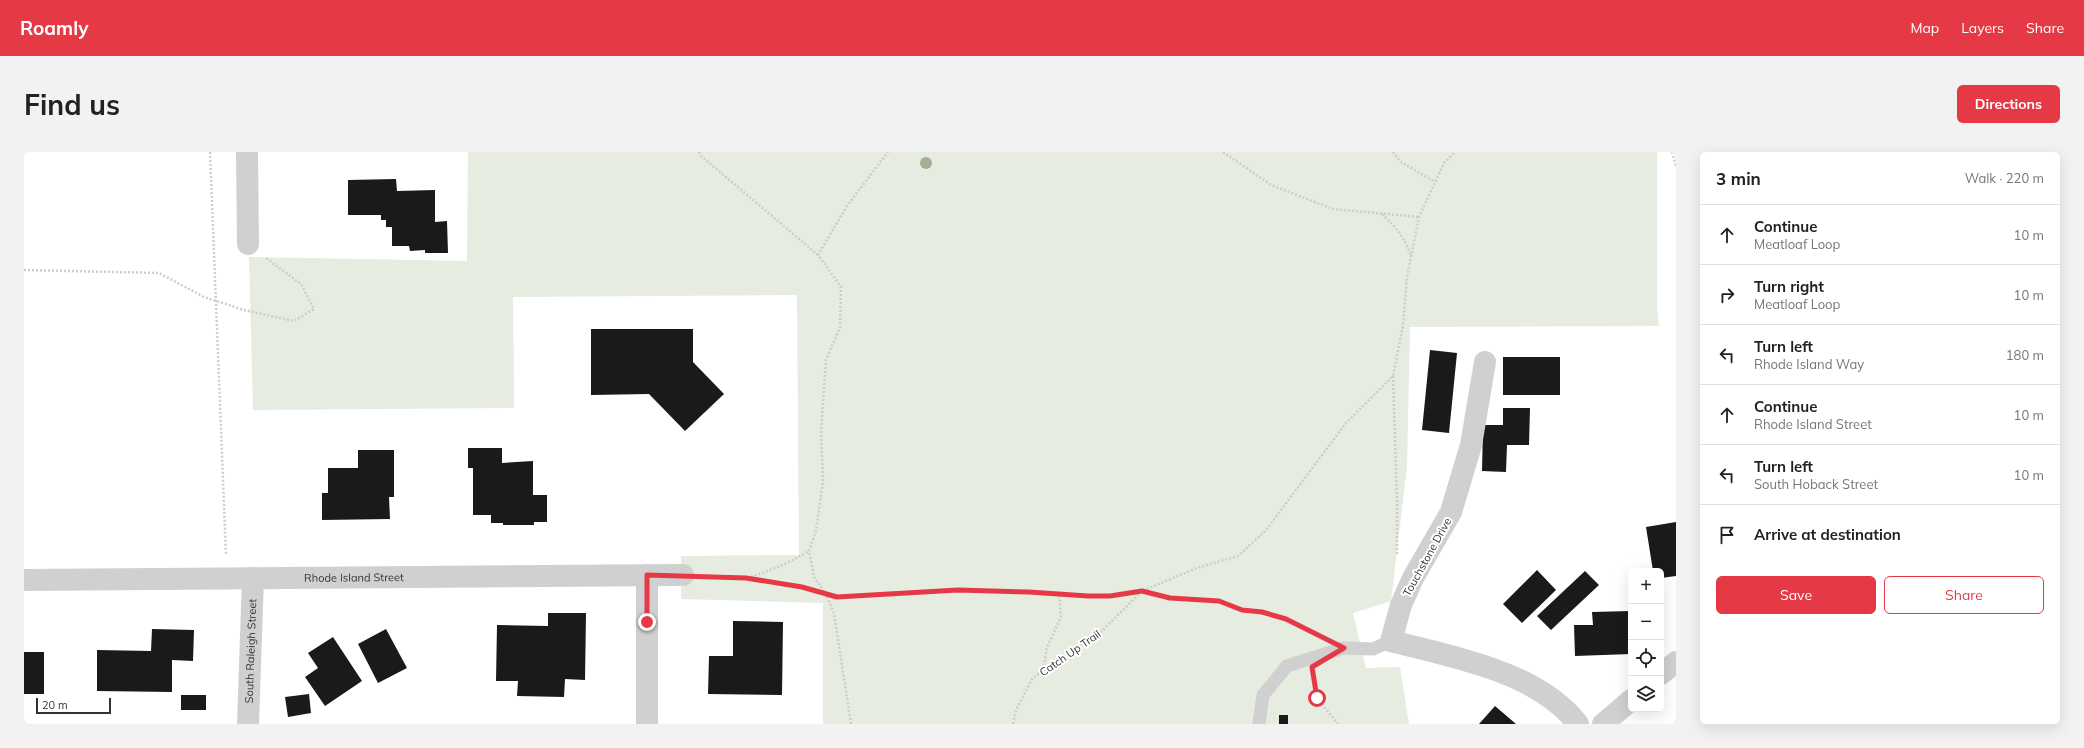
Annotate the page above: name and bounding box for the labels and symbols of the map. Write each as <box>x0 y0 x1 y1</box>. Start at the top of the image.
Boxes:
street label: Touchstone Drive <box>1400 515 1454 599</box>
street label: Rhode Island Street <box>304 570 404 585</box>
street label: South Raleigh Street <box>242 598 259 704</box>
route end <box>638 613 656 631</box>
street label: Catch Up Trail <box>1037 627 1103 679</box>
route start <box>1308 689 1326 707</box>
scale bar <box>36 696 111 715</box>

